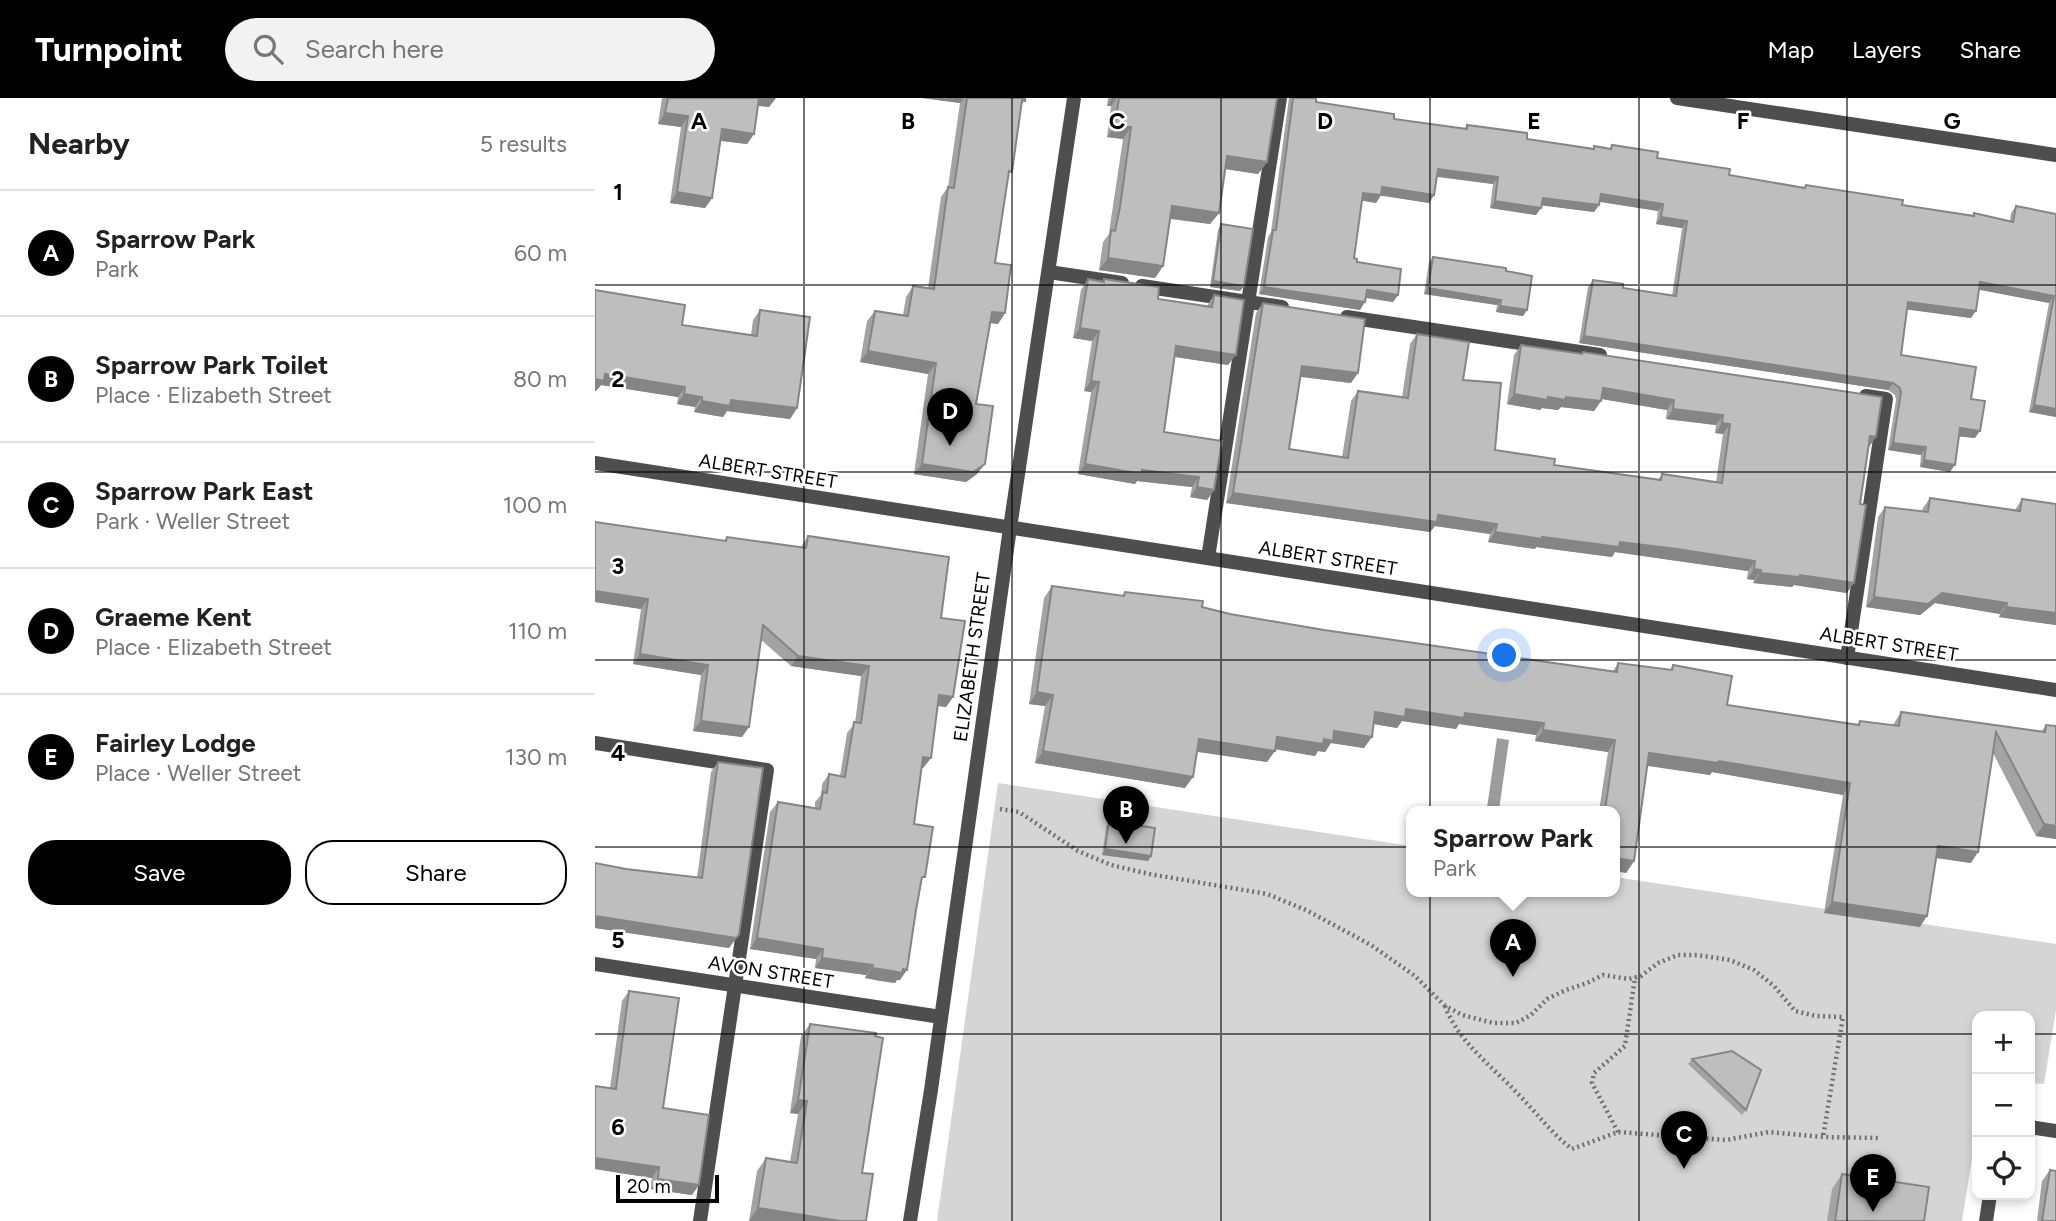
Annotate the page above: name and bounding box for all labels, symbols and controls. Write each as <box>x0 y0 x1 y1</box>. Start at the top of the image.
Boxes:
search box <box>225 18 715 81</box>
text: Turnpoint <box>35 30 183 69</box>
icon: search <box>249 30 287 68</box>
text: Search here <box>305 33 444 65</box>
text: Map <box>1767 35 1814 64</box>
text: Layers <box>1852 35 1921 64</box>
text: Share <box>1959 35 2021 64</box>
text: A <box>691 107 708 135</box>
text: B <box>901 107 915 135</box>
text: C <box>1109 107 1126 135</box>
text: D <box>1317 107 1333 135</box>
text: E <box>1527 107 1541 135</box>
text: F <box>1737 107 1750 135</box>
text: G <box>1943 107 1961 135</box>
text: Nearby <box>28 125 130 162</box>
text: 5 results <box>480 130 567 158</box>
text: 1 <box>613 178 623 206</box>
text: Sparrow Park <box>95 223 256 255</box>
text: A <box>43 239 59 267</box>
text: 60 m <box>514 239 567 267</box>
text: Park <box>95 255 139 283</box>
text: Sparrow Park Toilet <box>95 349 328 381</box>
text: B <box>44 365 58 393</box>
text: 80 m <box>513 365 567 393</box>
text: 2 <box>611 365 625 393</box>
text: Place · Elizabeth Street <box>95 381 332 409</box>
pin: D <box>927 388 973 446</box>
street label: ALBERT STREET <box>697 449 839 493</box>
text: Sparrow Park East <box>95 475 313 507</box>
text: C <box>43 491 59 519</box>
text: 100 m <box>503 491 567 519</box>
text: Park · Weller Street <box>95 507 290 535</box>
street label: ALBERT STREET <box>1257 536 1399 580</box>
text: 3 <box>612 552 624 580</box>
street label: ELIZABETH STREET <box>949 570 995 743</box>
text: Graeme Kent <box>95 601 252 633</box>
text: D <box>43 617 59 645</box>
text: 110 m <box>508 617 567 645</box>
street label: ALBERT STREET <box>1818 622 1960 666</box>
text: Place · Elizabeth Street <box>95 633 332 661</box>
your location <box>1487 638 1521 672</box>
text: Fairley Lodge <box>95 727 256 759</box>
text: 4 <box>611 739 625 767</box>
text: E <box>44 743 58 771</box>
text: 130 m <box>505 743 567 771</box>
text: Place · Weller Street <box>95 759 302 787</box>
pin: B <box>1103 786 1149 844</box>
popup <box>1406 806 1620 897</box>
text: Sparrow Park <box>1433 822 1593 854</box>
button: Save <box>28 840 291 905</box>
button: Share <box>305 840 567 905</box>
text: Park <box>1433 854 1476 882</box>
pin: A <box>1490 919 1536 977</box>
text: 5 <box>611 926 625 954</box>
street label: AVON STREET <box>707 951 836 993</box>
map controls <box>1972 1011 2035 1200</box>
button: + <box>1972 1011 2035 1074</box>
button: − <box>1972 1074 2035 1137</box>
pin: C <box>1661 1111 1707 1169</box>
text: 6 <box>611 1113 625 1141</box>
button: locate <box>1972 1137 2035 1200</box>
pin: E <box>1850 1154 1896 1212</box>
scale bar <box>616 1172 719 1204</box>
text: 20 m <box>627 1175 671 1198</box>

